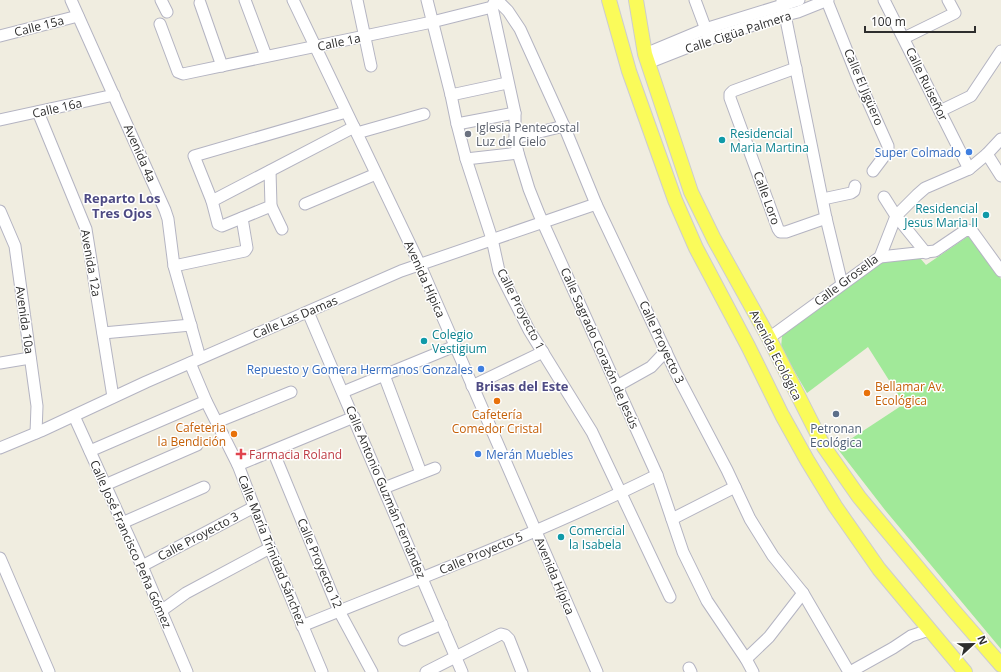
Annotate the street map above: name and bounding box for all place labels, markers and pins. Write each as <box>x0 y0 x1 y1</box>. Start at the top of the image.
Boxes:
place label: Iglesia Pentecostal Luz del Cielo <box>476 119 579 150</box>
place label: Residencial Maria Martina <box>730 125 809 156</box>
marker: Iglesia Pentecostal Luz del Cielo <box>463 129 473 139</box>
marker: Residencial Maria Martina <box>717 135 727 145</box>
place label: Super Colmado <box>875 144 961 161</box>
marker: Super Colmado <box>964 147 974 157</box>
place label: Residencial Jesus Maria II <box>903 200 978 231</box>
marker: Residencial Jesus Maria II <box>981 210 991 220</box>
place label: Colegio Vestigium <box>432 326 487 357</box>
marker: Colegio Vestigium <box>419 336 429 346</box>
place label: Repuesto y Gomera Hermanos Gonzales <box>247 361 473 378</box>
marker: Repuesto y Gomera Hermanos Gonzales <box>476 364 486 374</box>
place label: Bellamar Av. Ecológica <box>875 378 945 409</box>
marker: Bellamar Av. Ecológica <box>862 388 872 398</box>
marker: Cafetería Comedor Cristal <box>492 396 502 406</box>
place label: Cafetería Comedor Cristal <box>452 406 542 437</box>
marker: Petronan Ecológica <box>831 409 841 419</box>
place label: Cafeteria la Bendición <box>158 419 226 450</box>
place label: Petronan Ecológica <box>810 420 862 451</box>
marker: Cafeteria la Bendición <box>229 429 239 439</box>
place label: Farmacia Roland <box>249 446 342 463</box>
place label: Merán Muebles <box>486 446 574 463</box>
marker: Farmacia Roland <box>236 449 246 459</box>
marker: Merán Muebles <box>473 449 483 459</box>
place label: Comercial la Isabela <box>569 522 625 553</box>
marker: Comercial la Isabela <box>556 532 566 542</box>

